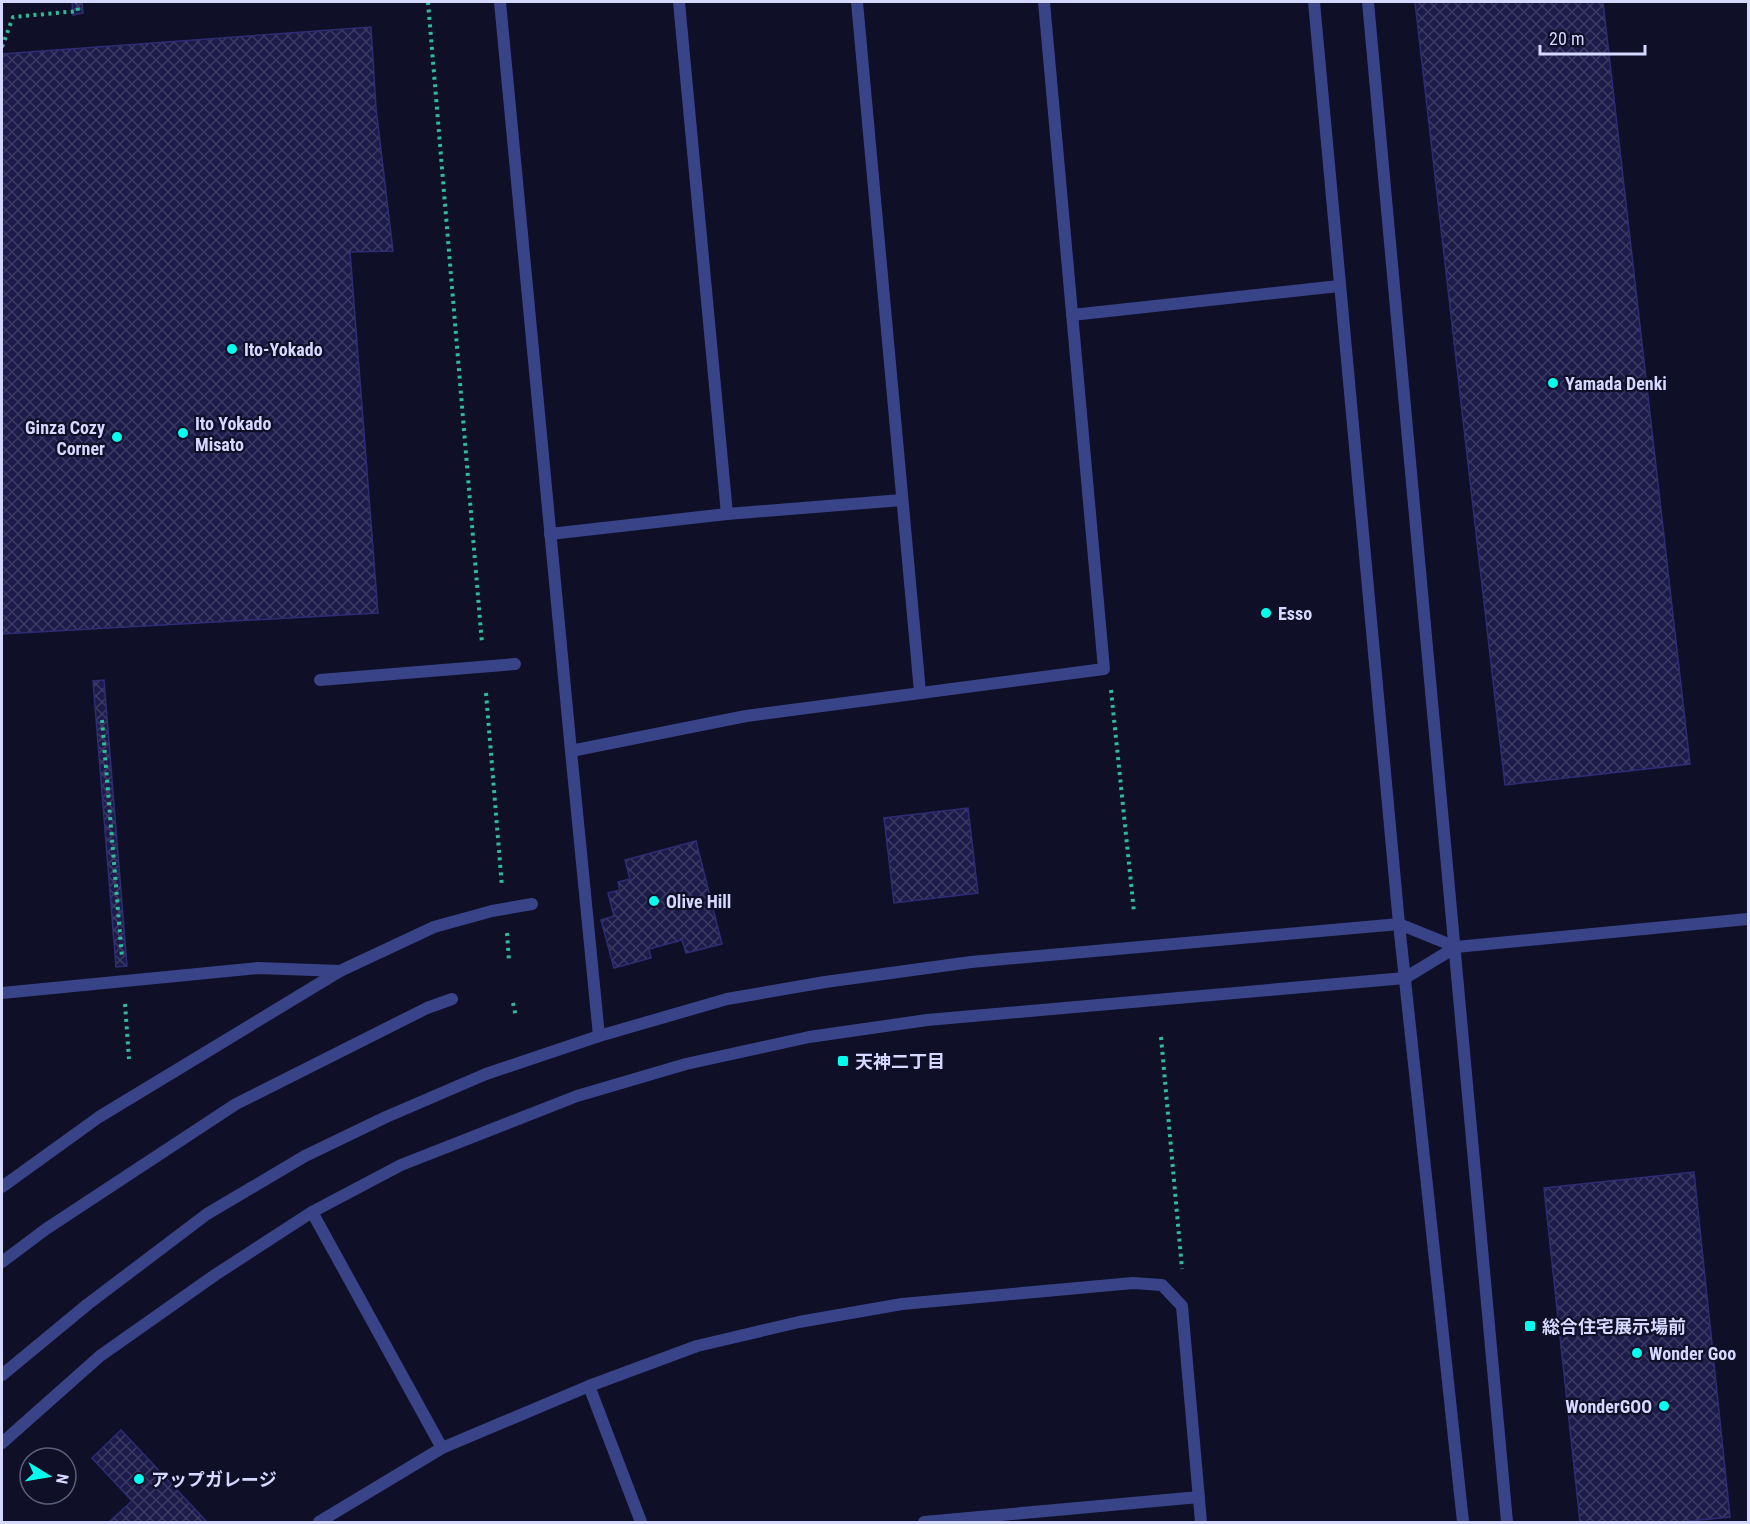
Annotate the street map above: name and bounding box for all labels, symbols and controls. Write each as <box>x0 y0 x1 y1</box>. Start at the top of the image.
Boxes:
scale bar <box>1540 18 1645 56</box>
text: 20 m <box>1549 28 1584 49</box>
place label: Ito-Yokado <box>244 339 323 360</box>
marker: Ito-Yokado <box>225 342 239 356</box>
place label: Yamada Denki <box>1565 373 1667 394</box>
marker: Yamada Denki <box>1546 376 1560 390</box>
place label: Ito Yokado Misato <box>195 413 271 455</box>
place label: Ginza Cozy Corner <box>25 417 105 459</box>
marker: Ito Yokado Misato <box>176 426 190 440</box>
marker: Ginza Cozy Corner <box>110 430 124 444</box>
place label: Esso <box>1278 603 1312 624</box>
marker: Esso <box>1259 606 1273 620</box>
place label: Olive Hill <box>666 891 731 912</box>
marker: Olive Hill <box>647 894 661 908</box>
place label: 天神二丁目 <box>855 1051 945 1072</box>
marker: 天神二丁目 <box>836 1054 850 1068</box>
place label: 総合住宅展示場前 <box>1542 1316 1686 1337</box>
marker: 総合住宅展示場前 <box>1523 1319 1537 1333</box>
place label: Wonder Goo <box>1649 1343 1736 1364</box>
marker: Wonder Goo <box>1630 1346 1644 1360</box>
place label: WonderGOO <box>1565 1396 1652 1417</box>
marker: WonderGOO <box>1657 1399 1671 1413</box>
north arrow <box>18 1446 78 1506</box>
place label: アップガレージ <box>151 1469 277 1490</box>
text: N <box>52 1472 72 1485</box>
marker: アップガレージ <box>132 1472 146 1486</box>

